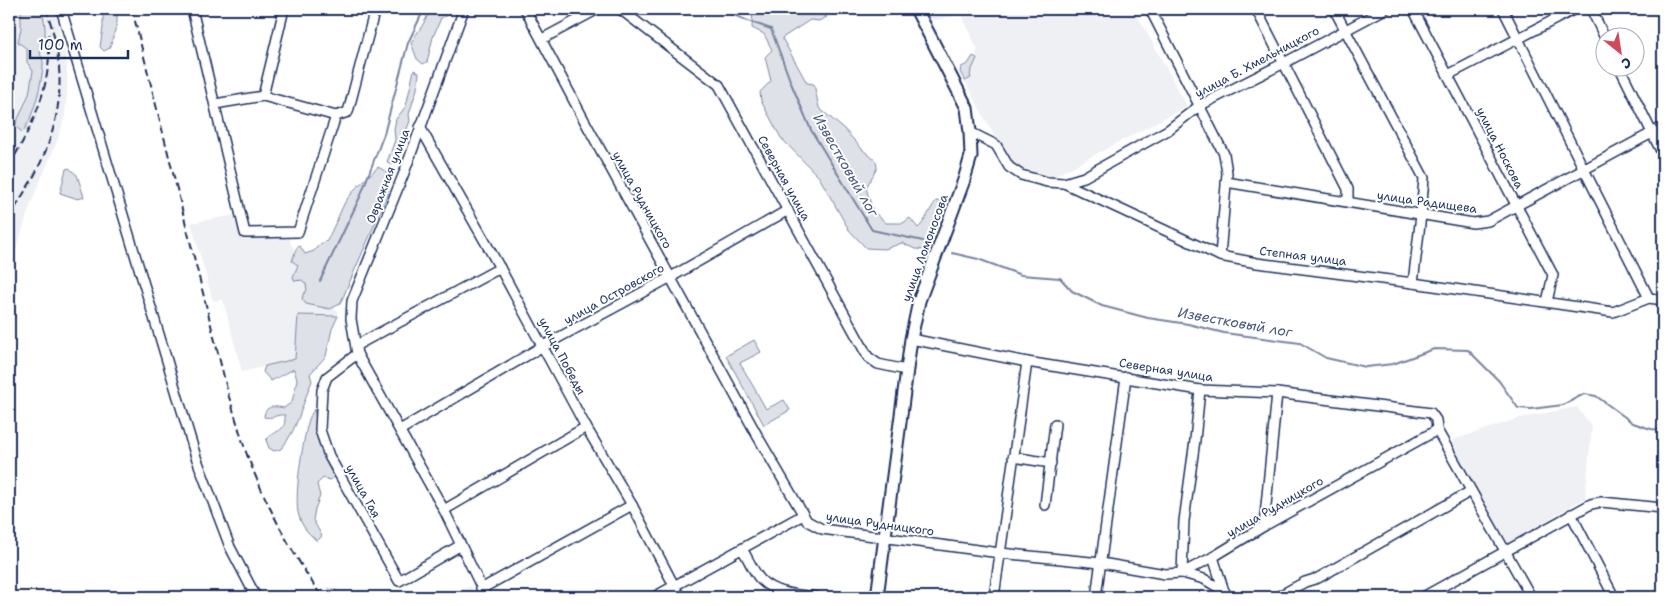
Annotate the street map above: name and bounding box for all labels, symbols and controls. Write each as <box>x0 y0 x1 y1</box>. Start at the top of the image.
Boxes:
street label: улица Б. Хмельницкого <box>1192 22 1322 102</box>
scale bar <box>30 28 128 60</box>
north arrow <box>1594 28 1644 78</box>
text: 100 m <box>38 35 83 55</box>
text: С <box>1618 53 1635 73</box>
street label: улица Носкова <box>1473 105 1528 192</box>
water label: Известковый лог <box>809 110 883 220</box>
street label: Овражная улица <box>363 126 414 226</box>
street label: Северная улица <box>754 133 814 224</box>
street label: улица Рудницкого <box>609 148 675 252</box>
street label: улица Радищева <box>1376 187 1479 217</box>
street label: улица Ломоносова <box>898 192 952 304</box>
street label: Степная улица <box>1259 243 1348 269</box>
street label: улица Островского <box>561 260 667 328</box>
water label: Известковый лог <box>1176 303 1294 341</box>
street label: улица Победы <box>535 315 589 397</box>
street label: Северная улица <box>1118 355 1215 385</box>
street label: улица Гая <box>342 461 384 521</box>
street label: улица Рудницкого <box>1224 473 1326 541</box>
street label: улица Рудницкого <box>825 508 935 540</box>

